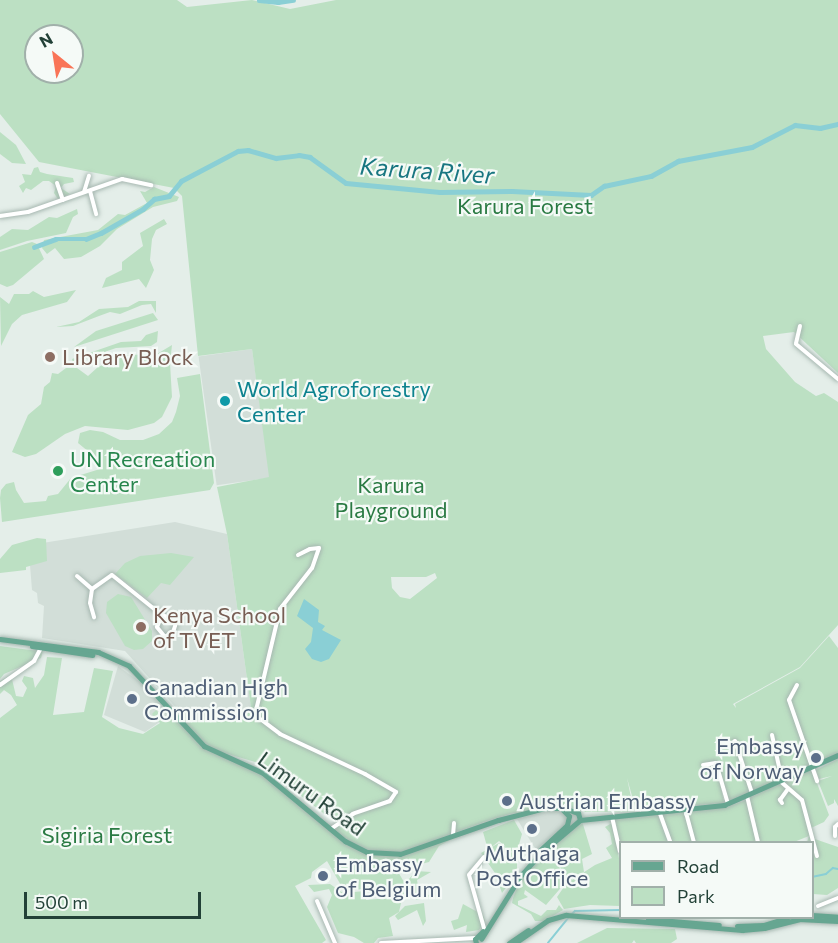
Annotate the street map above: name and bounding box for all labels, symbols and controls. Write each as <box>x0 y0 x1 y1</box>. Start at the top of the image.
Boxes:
north arrow <box>24 24 84 84</box>
text: N <box>36 28 56 51</box>
water label: Karura River <box>359 151 495 189</box>
park label: Karura Forest <box>457 193 593 219</box>
place label: Library Block <box>62 344 193 370</box>
marker: Library Block <box>43 350 57 364</box>
place label: World Agroforestry Center <box>237 375 431 427</box>
marker: World Agroforestry Center <box>218 394 232 408</box>
place label: UN Recreation Center <box>70 445 215 496</box>
marker: UN Recreation Center <box>51 464 65 478</box>
park label: Karura Playground <box>335 471 447 522</box>
place label: Kenya School of TVET <box>153 601 286 652</box>
marker: Kenya School of TVET <box>134 620 148 634</box>
place label: Canadian High Commission <box>144 673 288 724</box>
marker: Canadian High Commission <box>125 692 139 706</box>
place label: Embassy of Norway <box>700 732 804 784</box>
street label: Limuru Road <box>253 745 371 841</box>
marker: Embassy of Norway <box>809 751 823 765</box>
place label: Austrian Embassy <box>519 788 696 814</box>
marker: Austrian Embassy <box>500 794 514 808</box>
park label: Sigiria Forest <box>42 822 172 848</box>
marker: Muthaiga Post Office <box>525 822 539 836</box>
place label: Muthaiga Post Office <box>476 839 588 890</box>
legend <box>619 841 814 919</box>
place label: Embassy of Belgium <box>335 850 441 902</box>
text: Road <box>677 855 719 877</box>
marker: Embassy of Belgium <box>316 869 330 883</box>
scale bar <box>27 880 204 918</box>
text: Park <box>677 885 715 907</box>
text: 500 m <box>35 891 88 913</box>

